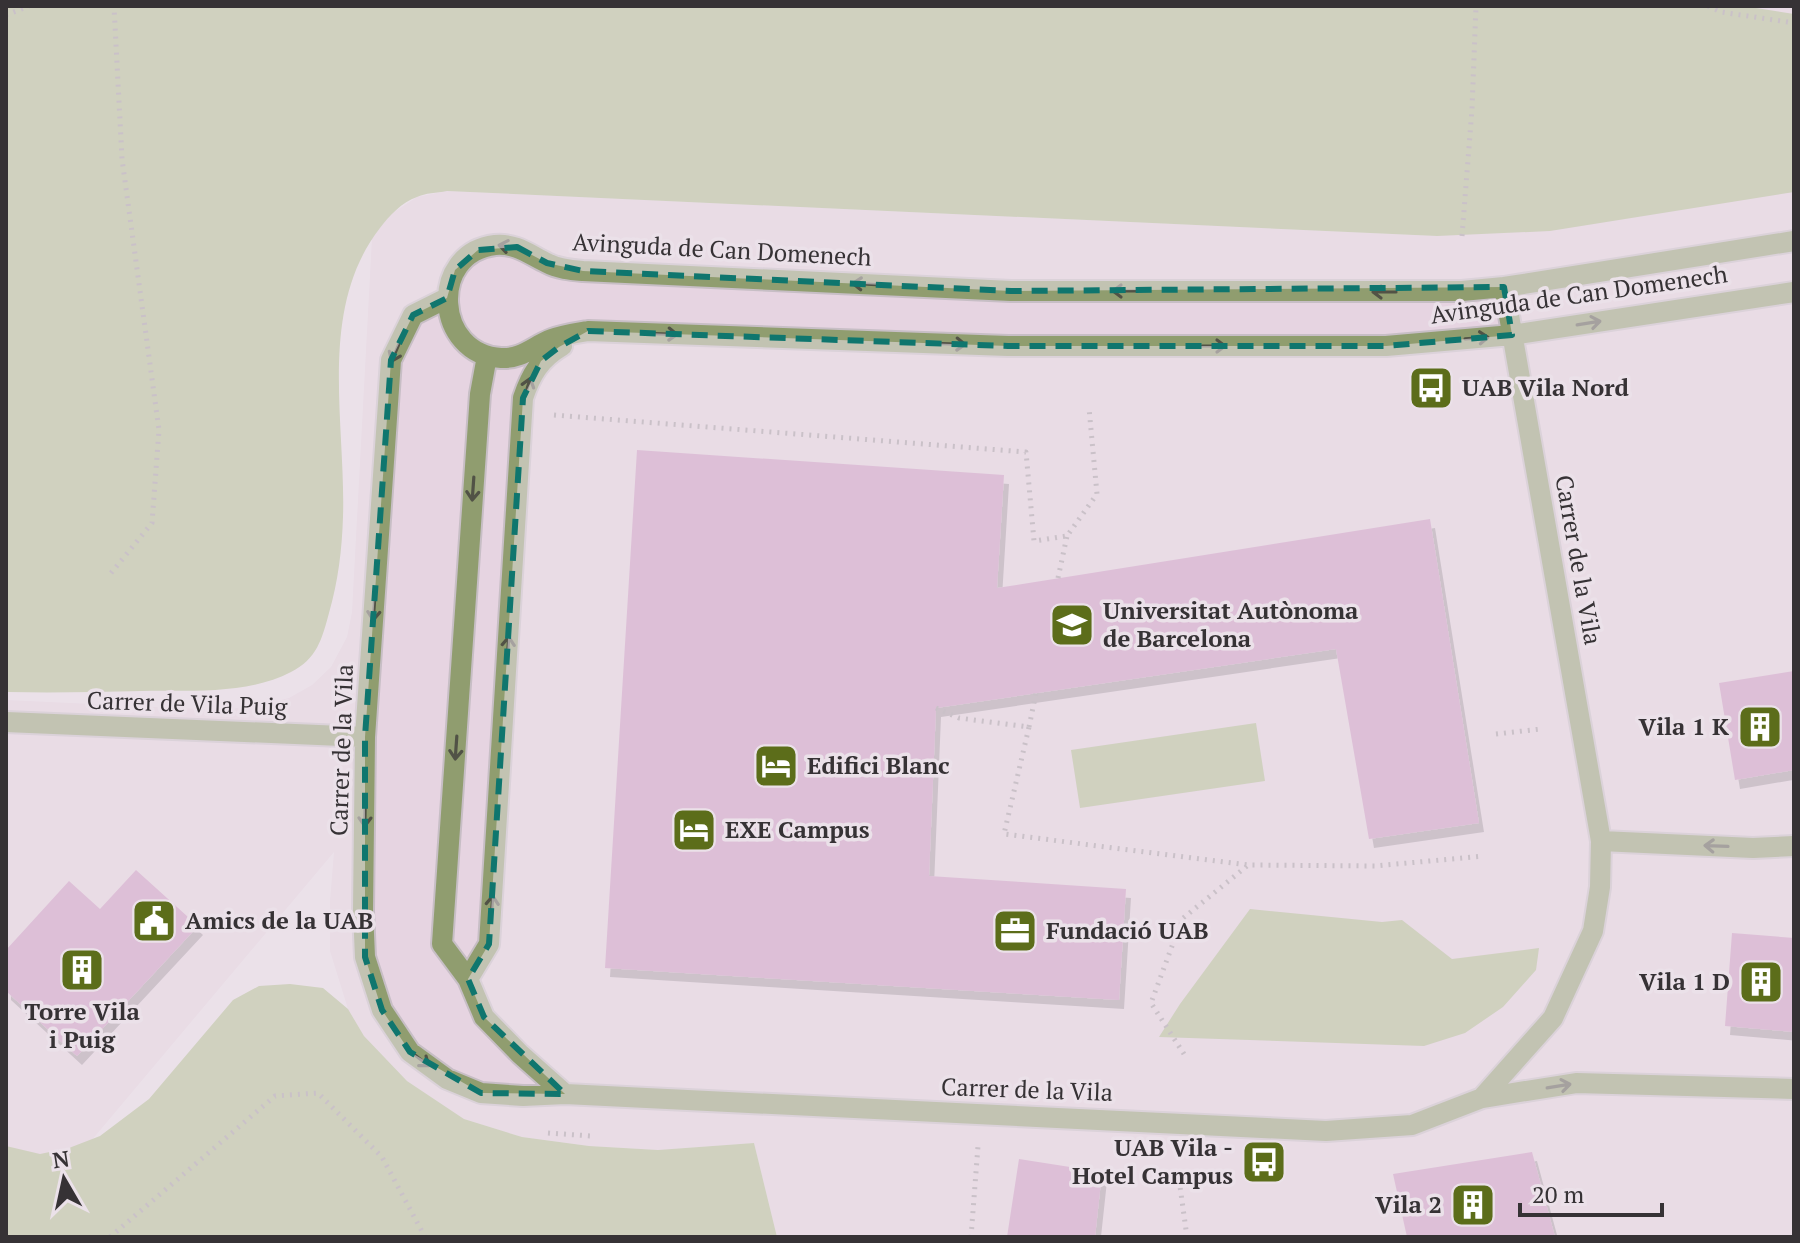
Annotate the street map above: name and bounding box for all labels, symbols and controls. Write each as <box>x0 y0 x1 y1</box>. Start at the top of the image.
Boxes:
street label: Avinguda de Can Domenech <box>572 225 872 273</box>
one-way arrow <box>498 239 524 254</box>
street label: Avinguda de Can Domenech <box>1428 257 1729 331</box>
one-way arrow <box>851 277 878 292</box>
one-way arrow <box>1111 283 1138 299</box>
one-way arrow <box>1371 284 1398 300</box>
one-way arrow <box>1576 315 1602 330</box>
one-way arrow <box>652 327 679 342</box>
one-way arrow <box>1463 330 1490 345</box>
one-way arrow <box>940 337 967 352</box>
one-way arrow <box>388 338 403 362</box>
one-way arrow <box>1200 338 1227 354</box>
bus stop icon: UAB Vila Nord <box>1407 364 1455 412</box>
place label: UAB Vila Nord <box>1462 371 1630 403</box>
one-way arrow <box>521 377 536 402</box>
street label: Carrer de la Vila <box>1548 472 1610 647</box>
one-way arrow <box>465 475 480 502</box>
place label: Universitat Autònoma de Barcelona <box>1103 594 1359 654</box>
one-way arrow <box>366 595 381 622</box>
school or university icon: Universitat Autònoma de Barcelona <box>1048 601 1096 649</box>
one-way arrow <box>501 635 516 662</box>
street label: Carrer de la Vila <box>322 664 360 836</box>
street label: Carrer de Vila Puig <box>86 684 288 723</box>
building icon: Vila 1 K <box>1736 703 1784 751</box>
place label: Vila 1 K <box>1639 710 1730 742</box>
one-way arrow <box>448 734 463 761</box>
hotel icon: Edifici Blanc <box>752 742 800 790</box>
place label: Edifici Blanc <box>807 749 950 781</box>
one-way arrow <box>357 801 373 828</box>
hotel icon: EXE Campus <box>670 806 718 854</box>
place label: EXE Campus <box>725 813 870 845</box>
one-way arrow <box>1703 839 1730 854</box>
one-way arrow <box>485 894 500 921</box>
public building icon: Amics de la UAB <box>130 897 178 945</box>
place label: Amics de la UAB <box>185 904 373 936</box>
office icon: Fundació UAB <box>991 907 1039 955</box>
place label: Fundació UAB <box>1046 914 1208 946</box>
building icon: Torre Vila i Puig <box>58 946 106 994</box>
building icon: Vila 1 D <box>1737 958 1785 1006</box>
place label: Vila 1 D <box>1639 965 1730 997</box>
place label: Torre Vila i Puig <box>24 995 140 1055</box>
one-way arrow <box>409 1050 430 1067</box>
street label: Carrer de la Vila <box>941 1070 1113 1108</box>
one-way arrow <box>1546 1077 1571 1092</box>
place label: UAB Vila - Hotel Campus <box>1072 1131 1233 1191</box>
bus stop icon: UAB Vila - Hotel Campus <box>1240 1138 1288 1186</box>
north arrow <box>24 1139 104 1219</box>
text: N <box>50 1143 72 1174</box>
scale bar <box>1520 1167 1662 1217</box>
text: 20 m <box>1532 1178 1584 1210</box>
building icon: Vila 2 <box>1449 1181 1497 1229</box>
place label: Vila 2 <box>1375 1188 1442 1220</box>

